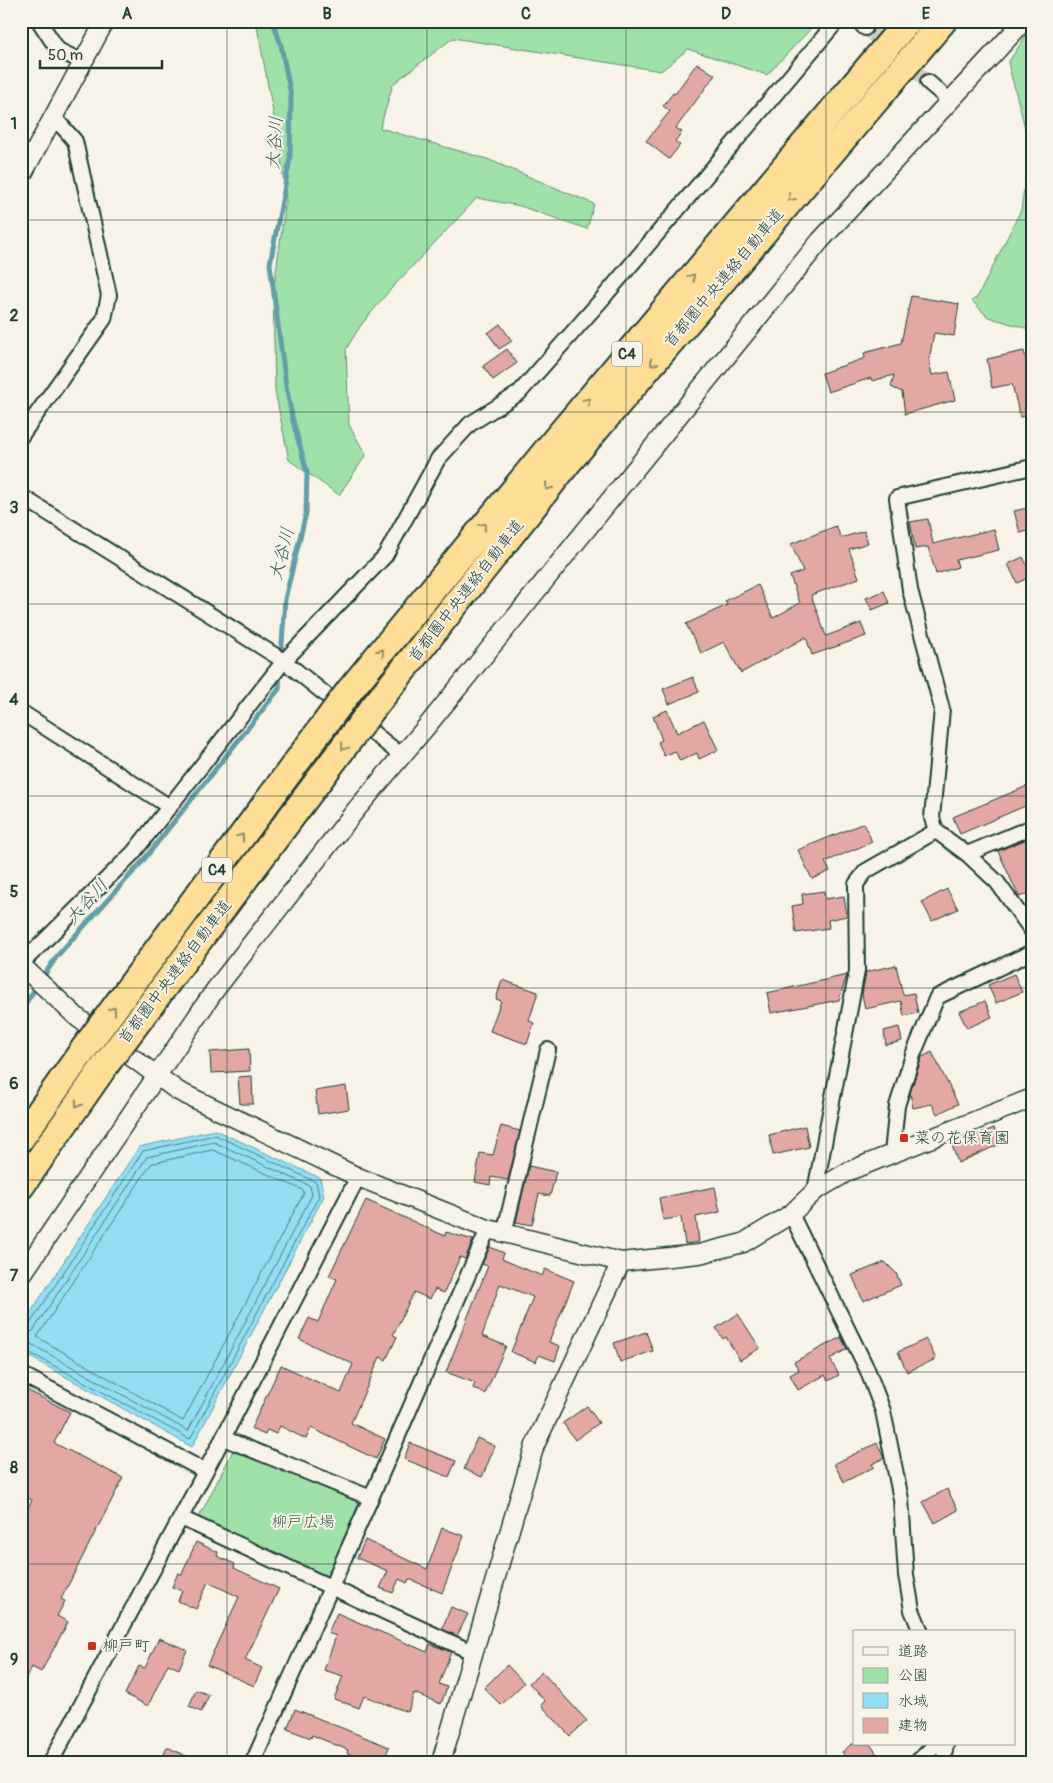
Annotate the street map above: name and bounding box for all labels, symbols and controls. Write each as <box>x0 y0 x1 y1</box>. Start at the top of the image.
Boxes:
text: A <box>122 4 133 24</box>
text: B <box>322 4 332 24</box>
text: C <box>521 4 531 24</box>
text: D <box>721 4 731 24</box>
text: E <box>922 4 931 24</box>
scale bar <box>40 38 162 70</box>
text: 50 m <box>48 46 83 65</box>
text: 1 <box>11 114 17 134</box>
water label: 大谷川 <box>262 115 288 171</box>
one-way arrow <box>788 192 797 201</box>
street label: 首都圏中央連絡自動車道 <box>660 204 788 352</box>
one-way arrow <box>686 274 694 283</box>
text: 2 <box>10 306 19 326</box>
road number: C4 <box>612 342 642 366</box>
one-way arrow <box>649 357 658 366</box>
one-way arrow <box>582 398 591 407</box>
one-way arrow <box>546 481 554 490</box>
text: 3 <box>10 498 19 518</box>
street label: 首都圏中央連絡自動車道 <box>404 515 528 667</box>
one-way arrow <box>478 523 487 532</box>
water label: 大谷川 <box>264 525 300 583</box>
one-way arrow <box>375 649 384 658</box>
text: 4 <box>9 690 19 710</box>
one-way arrow <box>341 741 350 751</box>
one-way arrow <box>235 833 244 843</box>
road number: C4 <box>202 858 232 882</box>
water label: 大谷川 <box>60 874 114 930</box>
text: 5 <box>10 882 19 902</box>
street label: 首都圏中央連絡自動車道 <box>114 896 236 1048</box>
one-way arrow <box>107 1006 116 1016</box>
text: 6 <box>9 1074 19 1094</box>
one-way arrow <box>75 1098 84 1108</box>
place label: 菜の花保育園 <box>914 1128 1010 1148</box>
marker: 菜の花保育園 <box>898 1132 910 1144</box>
text: 7 <box>10 1266 19 1286</box>
text: 8 <box>10 1458 18 1478</box>
park label: 柳戸広場 <box>271 1512 335 1532</box>
legend <box>853 1630 1016 1746</box>
place label: 柳戸町 <box>102 1636 150 1656</box>
marker: 柳戸町 <box>86 1640 98 1652</box>
text: 道路 <box>898 1642 928 1661</box>
text: 9 <box>10 1650 18 1670</box>
text: 公園 <box>898 1666 928 1685</box>
text: 水域 <box>898 1692 928 1711</box>
text: 建物 <box>898 1716 928 1735</box>

